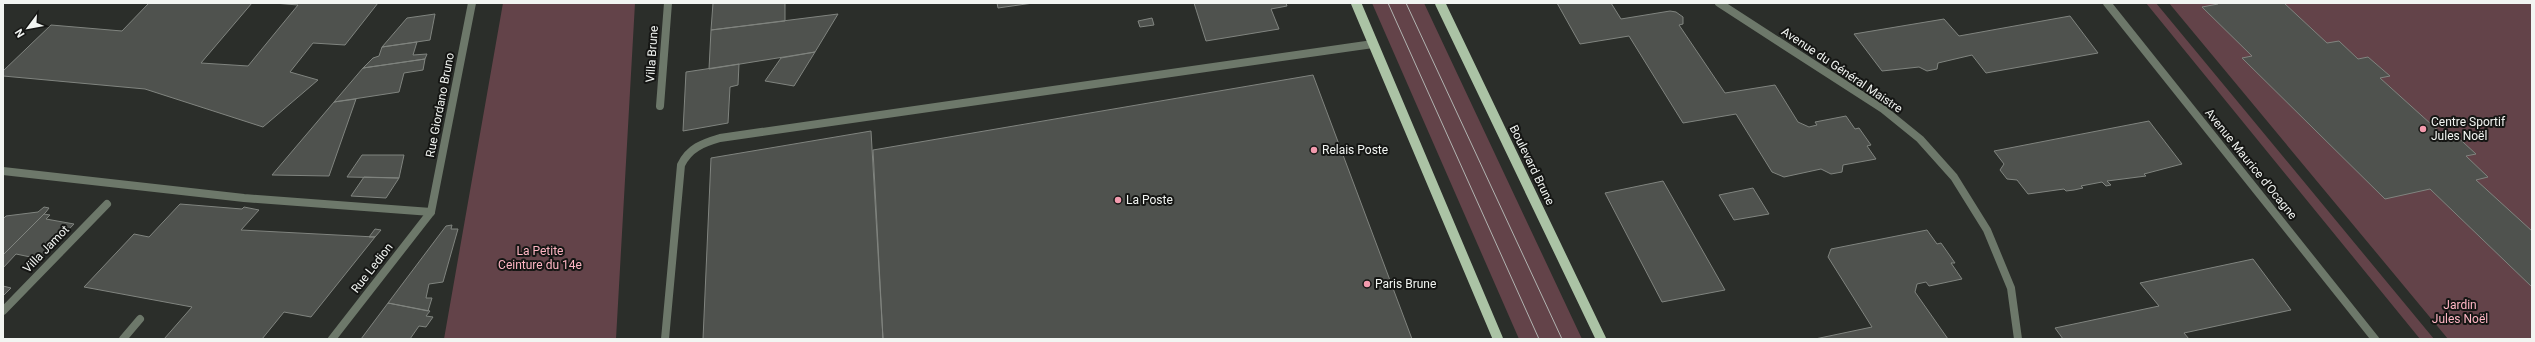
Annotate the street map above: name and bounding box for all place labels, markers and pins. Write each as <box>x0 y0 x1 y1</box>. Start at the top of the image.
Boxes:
place label: Centre Sportif Jules Noël <box>2431 115 2506 143</box>
marker: Centre Sportif Jules Noël <box>2418 124 2428 134</box>
place label: Relais Poste <box>1322 143 1388 157</box>
marker: Relais Poste <box>1309 145 1319 155</box>
place label: La Poste <box>1126 193 1173 207</box>
marker: La Poste <box>1113 195 1123 205</box>
place label: Paris Brune <box>1375 277 1436 291</box>
marker: Paris Brune <box>1362 279 1372 289</box>

